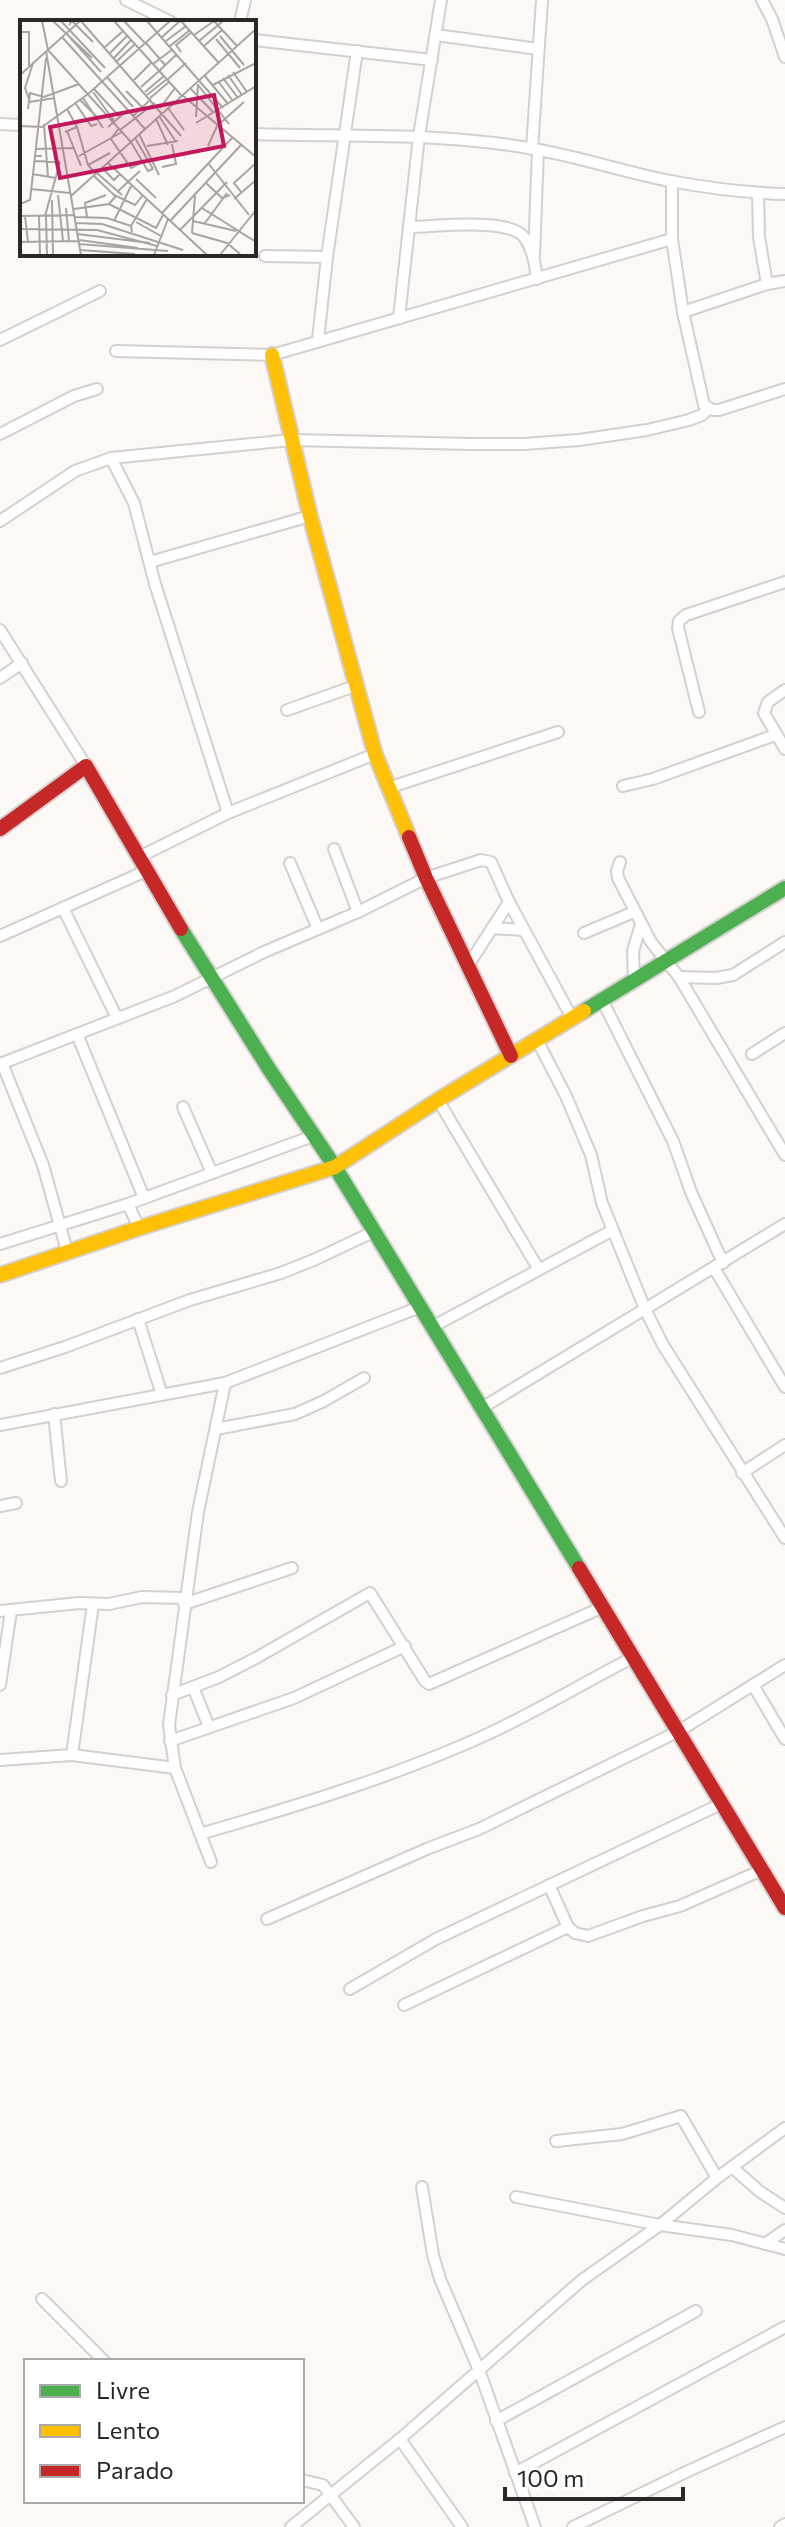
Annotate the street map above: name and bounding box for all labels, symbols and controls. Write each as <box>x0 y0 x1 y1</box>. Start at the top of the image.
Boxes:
inset map <box>20 20 256 256</box>
legend <box>24 2359 304 2503</box>
text: Livre <box>96 2375 150 2404</box>
text: Lento <box>96 2415 160 2444</box>
scale bar <box>505 2451 683 2501</box>
text: Parado <box>96 2455 174 2484</box>
text: 100 m <box>517 2463 584 2492</box>

